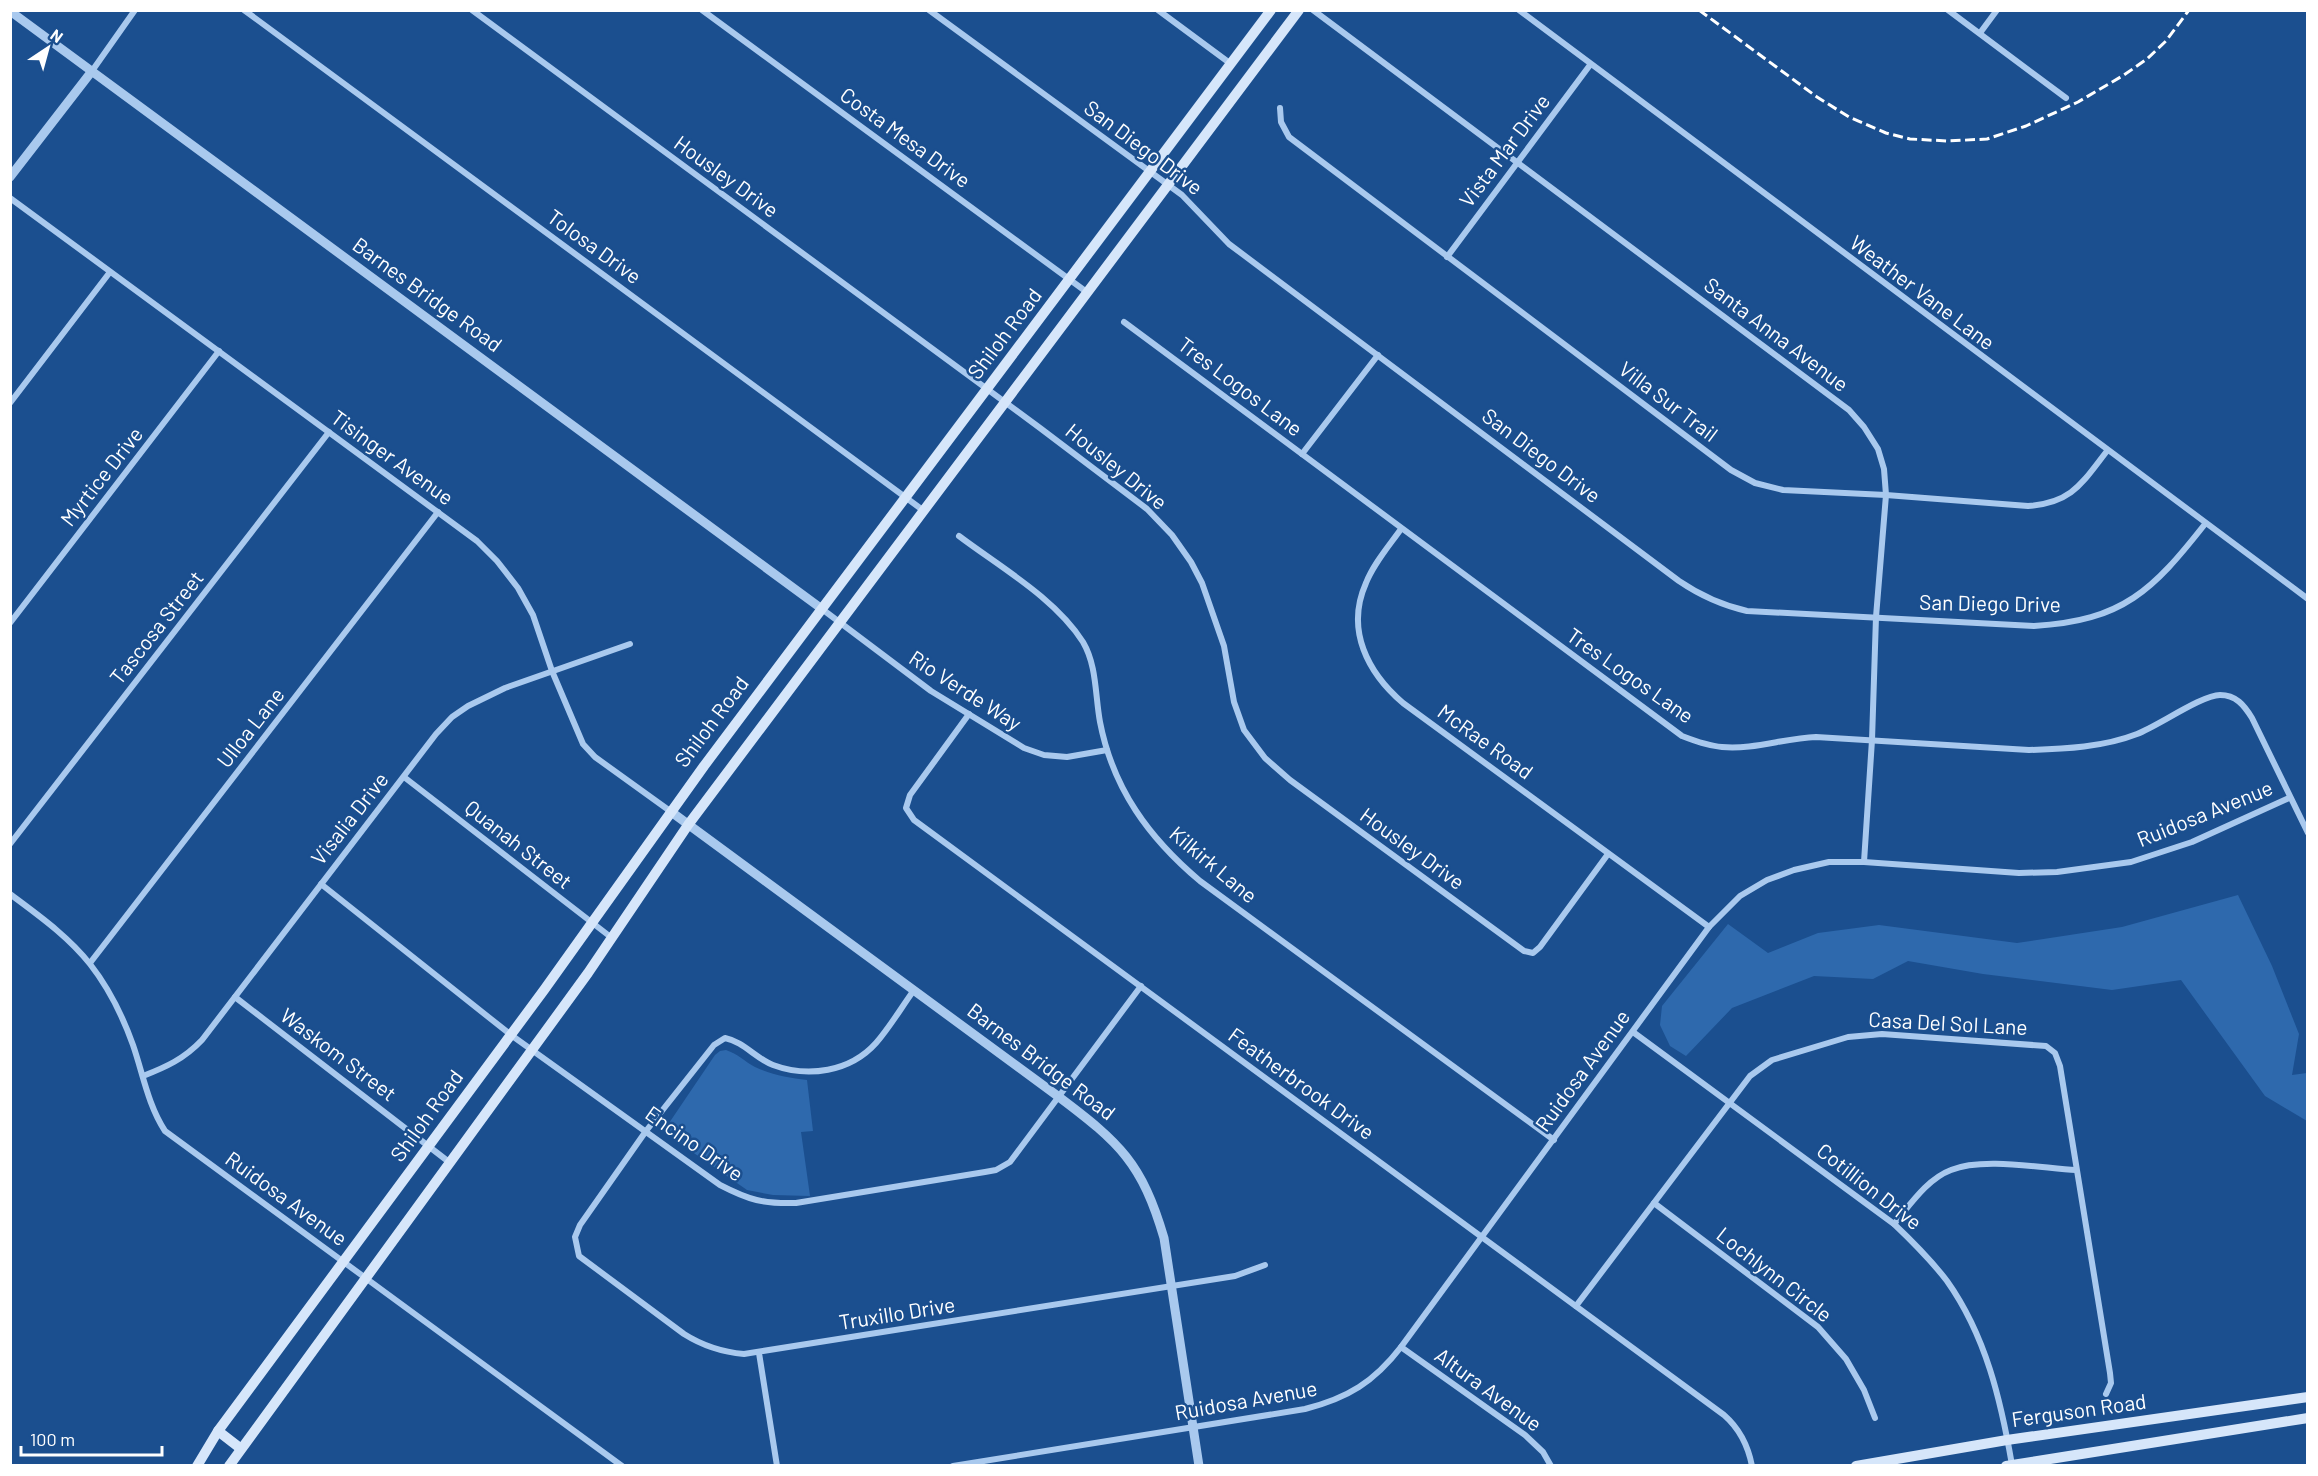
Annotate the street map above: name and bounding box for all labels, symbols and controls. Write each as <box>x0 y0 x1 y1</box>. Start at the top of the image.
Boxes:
north arrow <box>18 18 78 78</box>
text: N <box>47 25 67 46</box>
street label: Costa Mesa Drive <box>836 81 976 192</box>
street label: Vista Mar Drive <box>1453 89 1554 211</box>
street label: San Diego Drive <box>1080 94 1208 199</box>
street label: Housley Drive <box>670 130 784 222</box>
street label: Tolosa Drive <box>543 203 647 288</box>
street label: Weather Vane Lane <box>1846 229 2000 354</box>
street label: Barnes Bridge Road <box>348 231 507 356</box>
street label: Santa Anna Avenue <box>1700 271 1854 396</box>
street label: Shiloh Road <box>962 283 1046 383</box>
street label: Tres Logos Lane <box>1174 331 1308 441</box>
street label: Villa Sur Trail <box>1615 356 1723 446</box>
street label: San Diego Drive <box>1478 402 1606 507</box>
street label: Tisinger Avenue <box>327 404 459 509</box>
street label: Housley Drive <box>1061 417 1173 514</box>
street label: Myrtice Drive <box>54 422 147 531</box>
street label: Tascosa Street <box>104 565 208 689</box>
street label: San Diego Drive <box>1919 589 2061 616</box>
street label: Tres Logos Lane <box>1563 622 1699 728</box>
street label: Rio Verde Way <box>905 644 1027 735</box>
street label: Shiloh Road <box>669 671 753 771</box>
street label: Ulloa Lane <box>211 682 289 772</box>
street label: McRae Road <box>1433 698 1538 784</box>
street label: Visalia Drive <box>305 767 393 869</box>
street label: Ruidosa Avenue <box>2133 774 2276 851</box>
street label: Quanah Street <box>460 794 577 893</box>
street label: Housley Drive <box>1356 802 1470 894</box>
street label: Kilkirk Lane <box>1165 820 1263 908</box>
street label: Barnes Bridge Road <box>963 997 1121 1125</box>
street label: Waskom Street <box>276 1002 402 1106</box>
street label: Ruidosa Avenue <box>1529 1004 1634 1136</box>
street label: Casa Del Sol Lane <box>1868 1006 2028 1039</box>
street label: Featherbrook Drive <box>1224 1022 1380 1144</box>
street label: Shiloh Road <box>384 1064 467 1166</box>
street label: Encino Drive <box>641 1100 749 1186</box>
street label: Cotillion Drive <box>1813 1137 1927 1234</box>
street label: Ruidosa Avenue <box>221 1145 353 1250</box>
street label: Lochlynn Circle <box>1712 1221 1838 1327</box>
street label: Truxillo Drive <box>837 1291 957 1334</box>
street label: Altura Avenue <box>1431 1342 1547 1436</box>
street label: Ruidosa Avenue <box>1173 1375 1319 1424</box>
street label: Ferguson Road <box>2010 1388 2148 1431</box>
scale bar <box>21 1419 162 1457</box>
text: 100 m <box>30 1428 75 1450</box>

